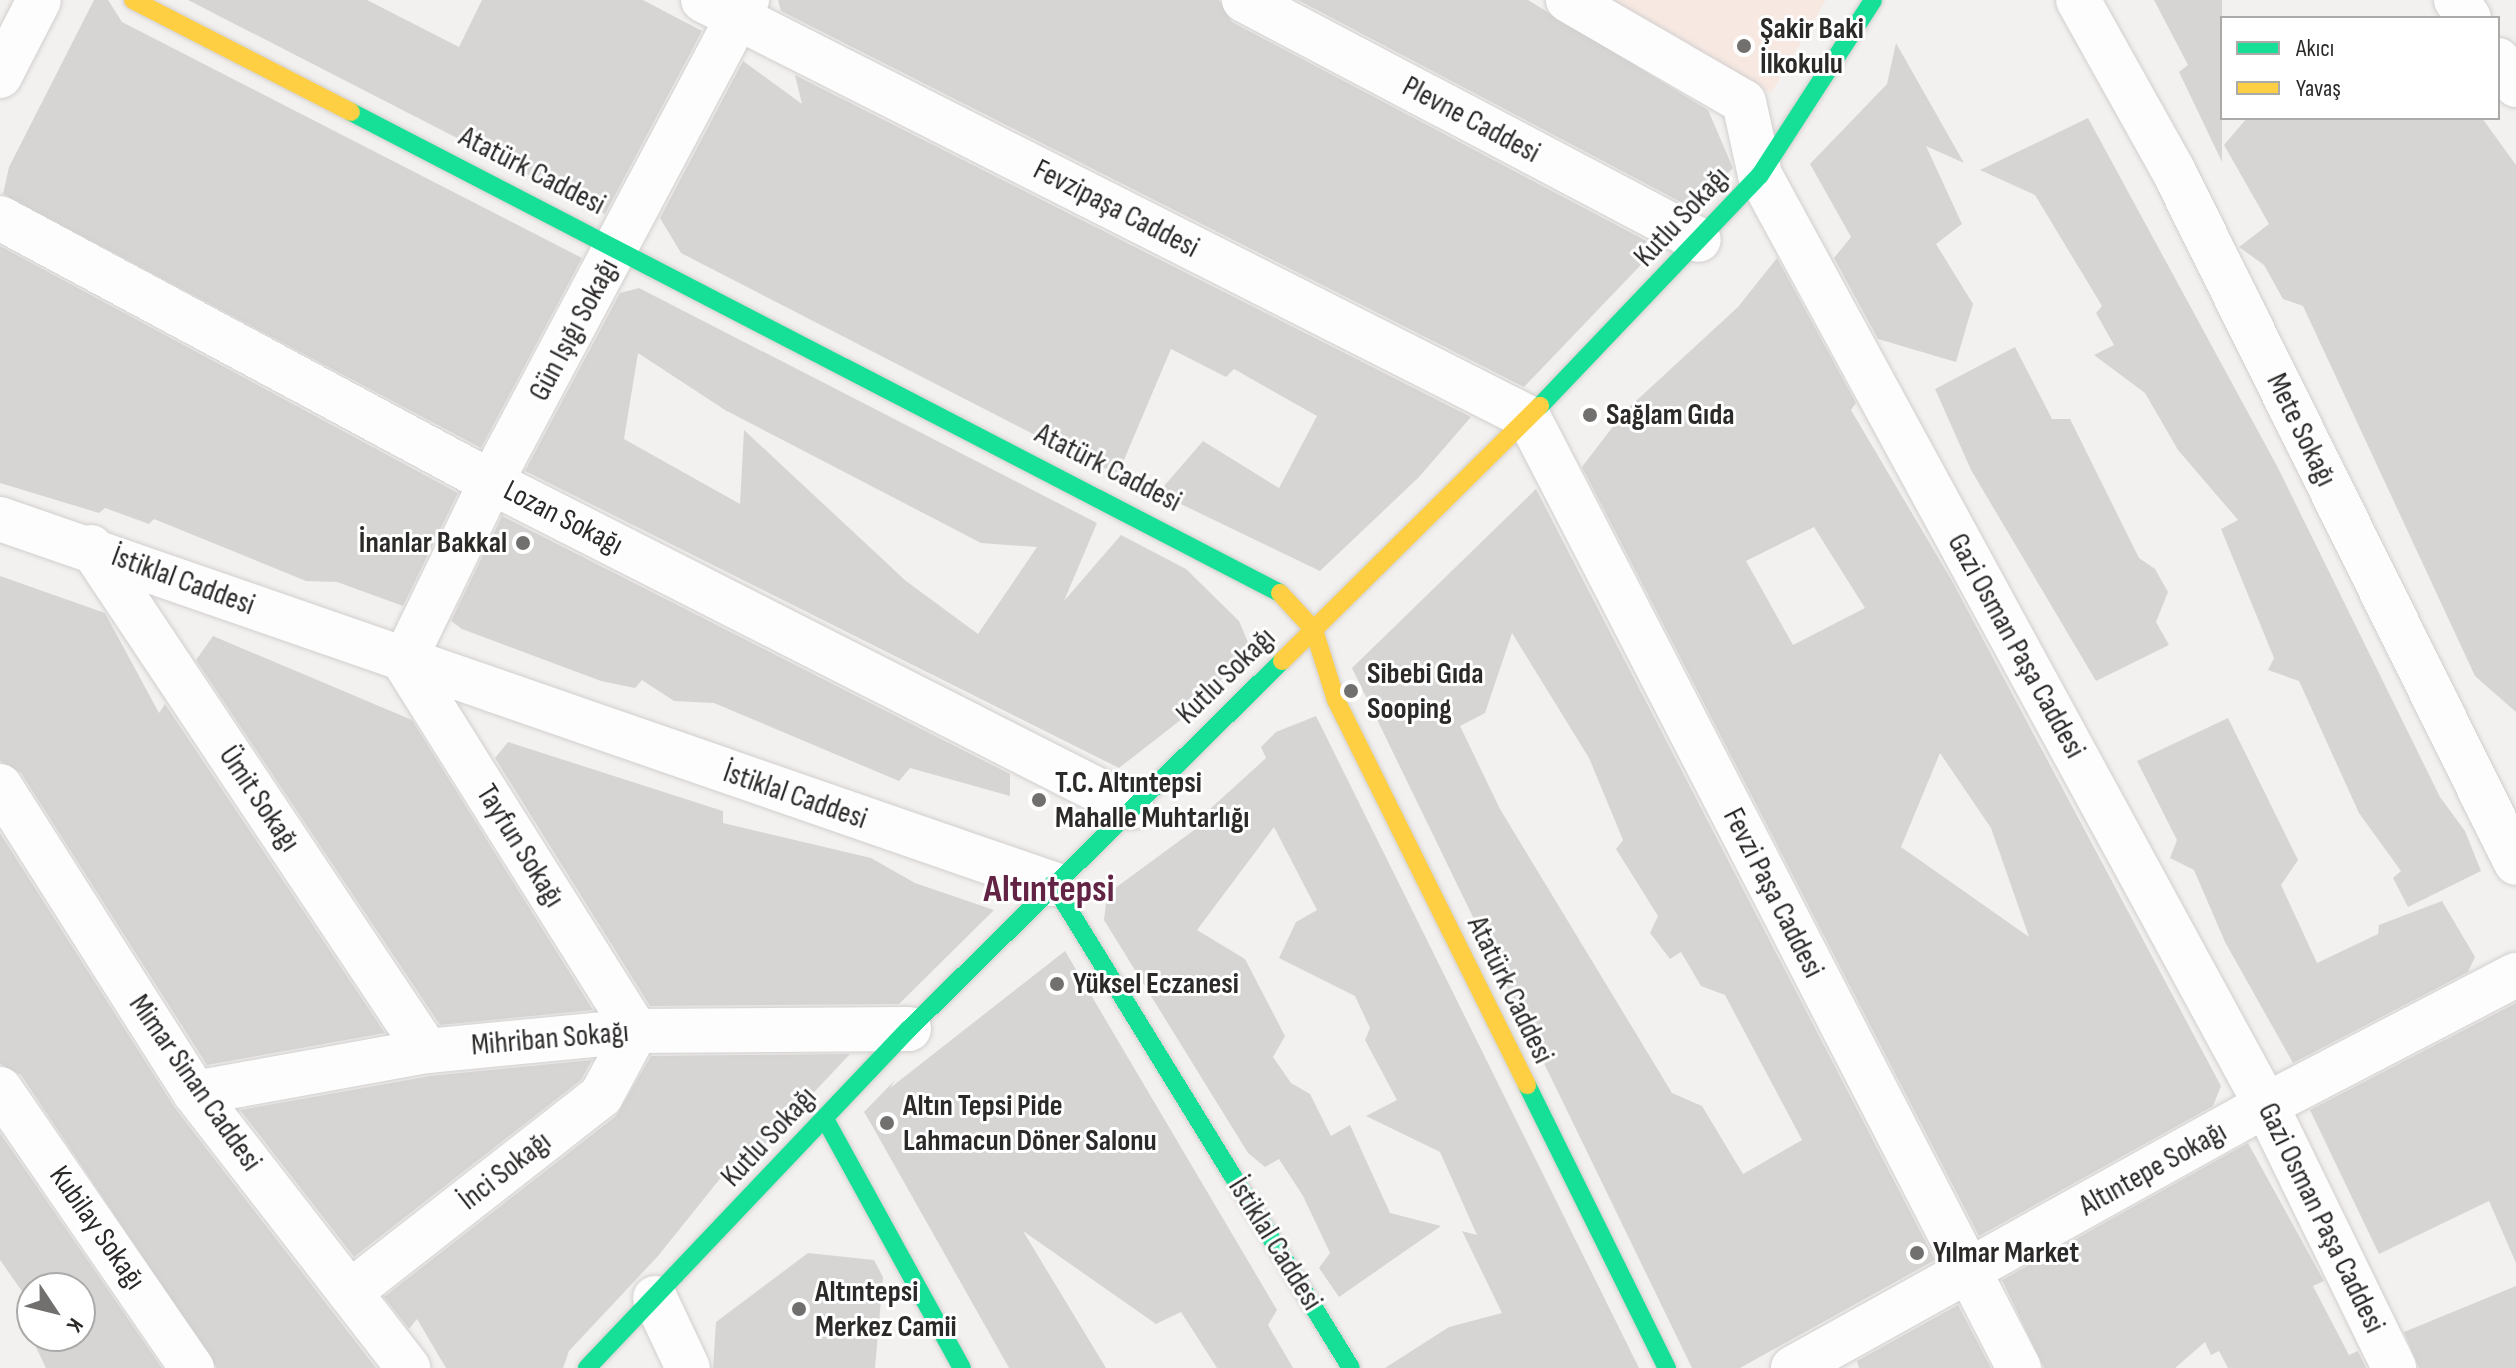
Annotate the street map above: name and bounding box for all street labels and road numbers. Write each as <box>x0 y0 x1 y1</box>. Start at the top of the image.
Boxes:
street label: Plevne Caddesi <box>1396 69 1546 171</box>
street label: Atatürk Caddesi <box>453 119 611 223</box>
street label: Fevzipaşa Caddesi <box>1027 152 1205 266</box>
street label: Kutlu Sokağı <box>1627 160 1737 274</box>
street label: Gün Işığı Sokağı <box>522 253 626 407</box>
street label: Mete Sokağı <box>2258 368 2344 492</box>
street label: Atatürk Caddesi <box>1029 416 1187 520</box>
street label: Lozan Sokağı <box>497 473 629 563</box>
street label: Gazi Osman Paşa Caddesi <box>1939 527 2093 765</box>
street label: İstiklal Caddesi <box>107 539 259 623</box>
street label: Kutlu Sokağı <box>1169 620 1283 732</box>
street label: Ümit Sokağı <box>211 739 307 859</box>
street label: İstiklal Caddesi <box>718 755 872 837</box>
street label: Tayfun Sokağı <box>468 778 572 914</box>
street label: Fevzi Paşa Caddesi <box>1715 802 1831 984</box>
street label: Atatürk Caddesi <box>1459 911 1561 1069</box>
street label: Mimar Sinan Caddesi <box>121 988 269 1178</box>
street label: Mihriban Sokağı <box>470 1014 630 1064</box>
street label: Kutlu Sokağı <box>714 1080 824 1194</box>
street label: Gazi Osman Paşa Caddesi <box>2250 1097 2392 1339</box>
street label: Altıntepe Sokağı <box>2073 1114 2233 1224</box>
street label: İnci Sokağı <box>452 1124 558 1218</box>
street label: Kubilay Sokağı <box>41 1159 153 1297</box>
street label: İstiklal Caddesi <box>1220 1171 1330 1317</box>

